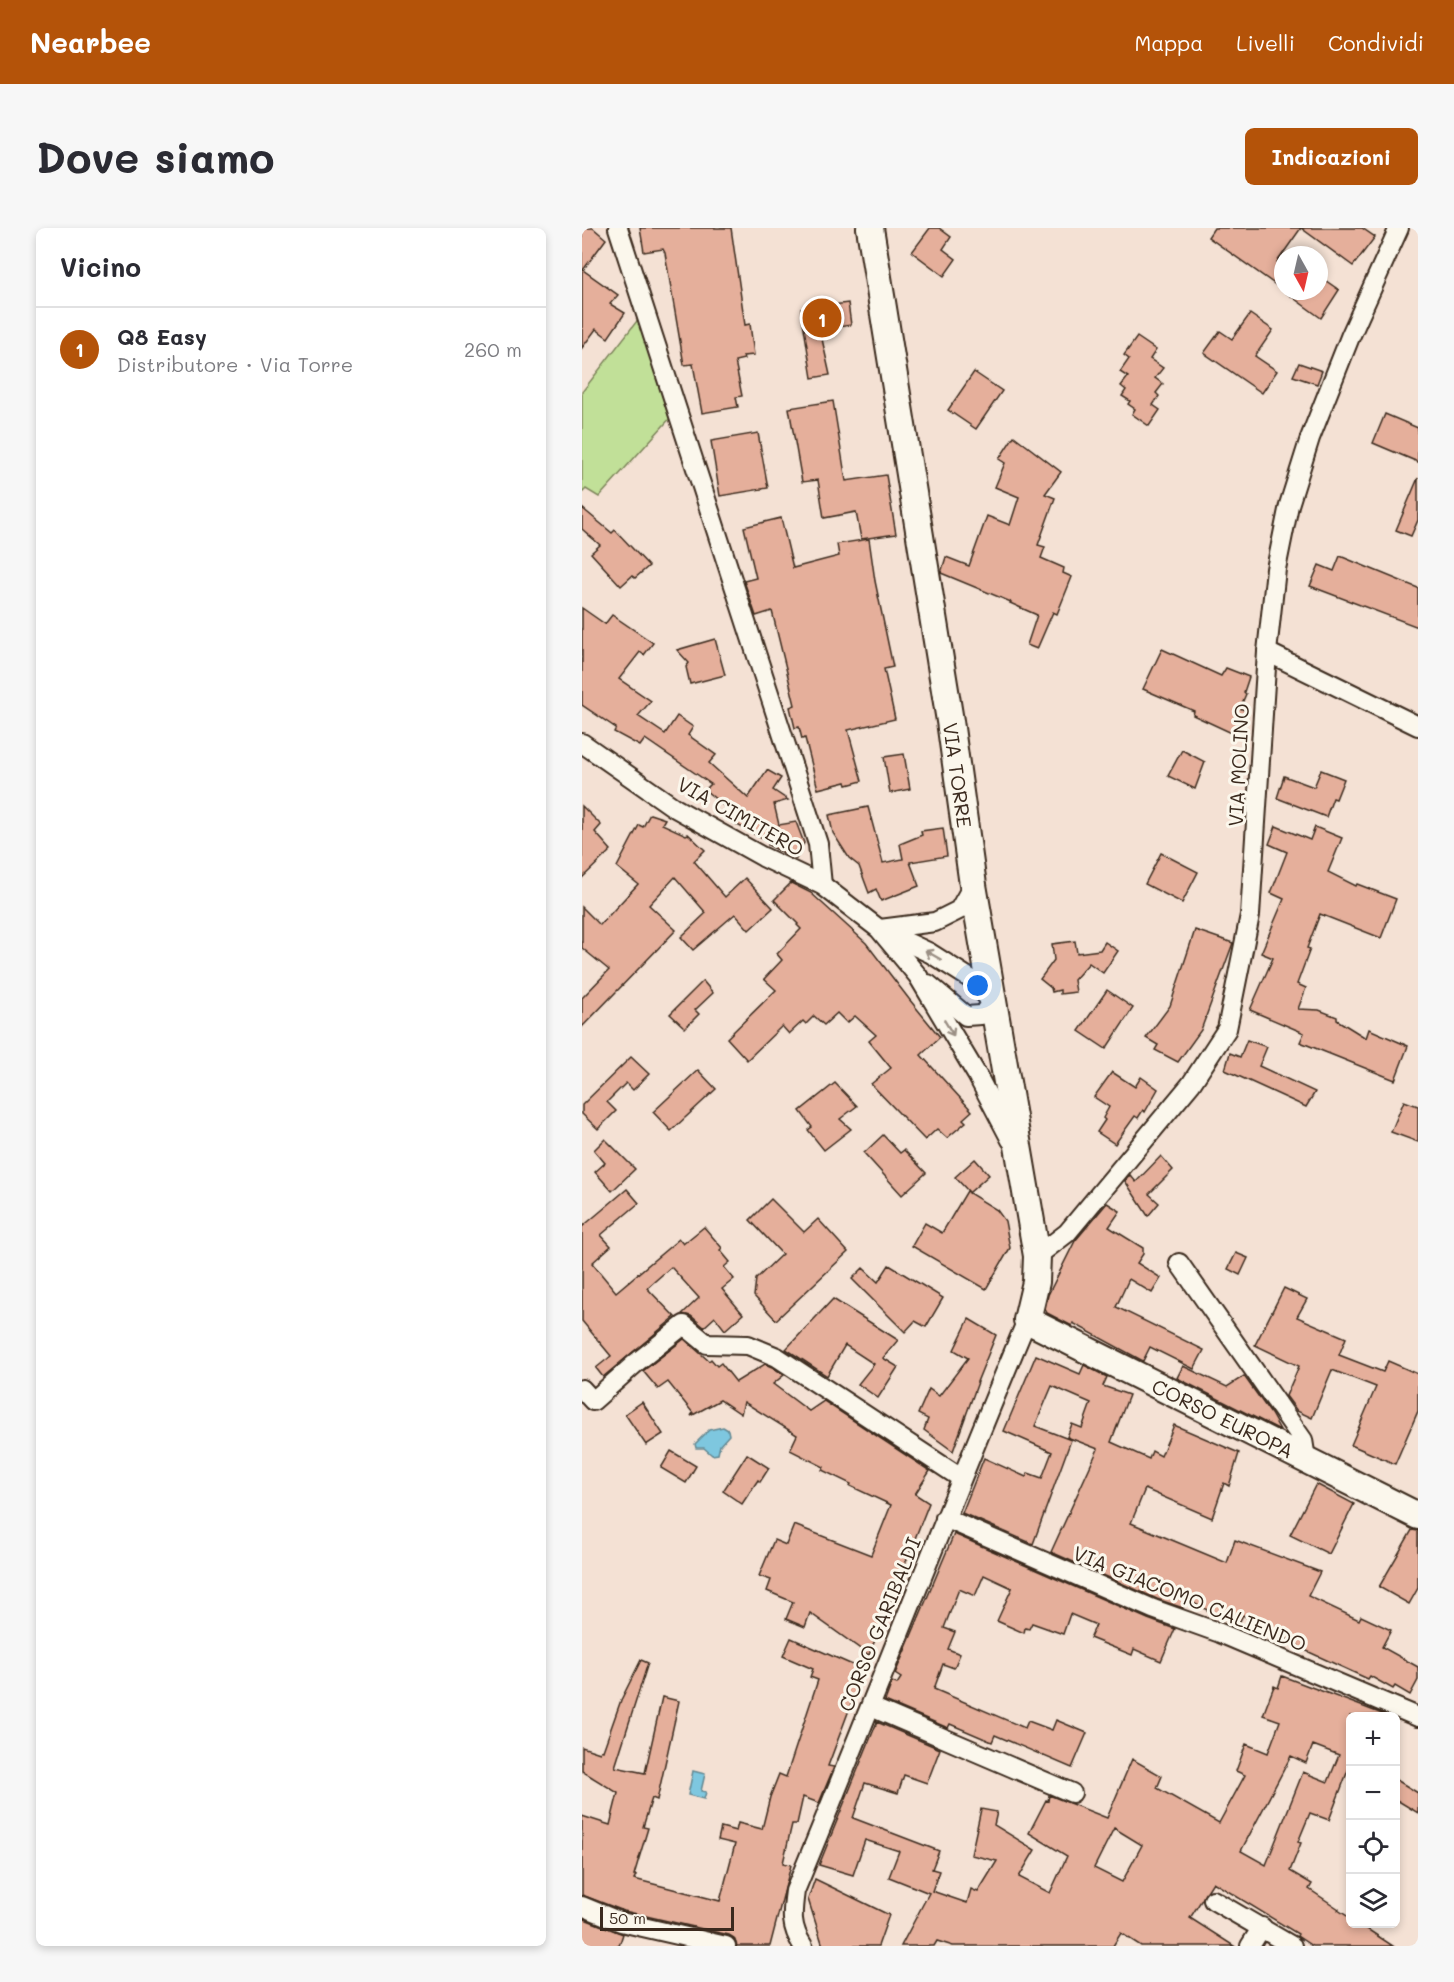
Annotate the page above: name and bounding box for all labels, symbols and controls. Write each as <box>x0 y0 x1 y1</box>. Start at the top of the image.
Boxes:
text: Nearbee <box>30 24 151 60</box>
text: Mappa <box>1135 29 1203 56</box>
text: Livelli <box>1236 29 1295 56</box>
text: Condividi <box>1328 29 1424 56</box>
button: Indicazioni <box>1245 128 1418 185</box>
text: Dove siamo <box>36 129 275 184</box>
north arrow <box>1274 246 1328 300</box>
text: Vicino <box>60 250 141 284</box>
pin: 1 <box>802 296 842 340</box>
text: Q8 Easy <box>117 322 207 351</box>
text: 1 <box>75 336 84 362</box>
text: 260 m <box>464 336 522 362</box>
text: Distributore · Via Torre <box>117 351 353 377</box>
street label: VIA MOLINO <box>1222 703 1254 827</box>
street label: VIA TORRE <box>938 721 978 829</box>
street label: VIA CIMITERO <box>673 770 809 862</box>
one-way arrow <box>925 949 942 961</box>
your location <box>963 971 992 1000</box>
one-way arrow <box>943 1019 955 1036</box>
street label: CORSO EUROPA <box>1148 1372 1298 1464</box>
street label: CORSO GARIBALDI <box>832 1533 926 1715</box>
street label: VIA GIACOMO CALIENDO <box>1069 1539 1311 1657</box>
map controls <box>1346 1712 1400 1928</box>
button: + <box>1346 1712 1400 1766</box>
button: − <box>1346 1766 1400 1820</box>
button: locate <box>1346 1820 1400 1874</box>
button: layers <box>1346 1874 1400 1928</box>
scale bar <box>600 1904 734 1932</box>
text: 50 m <box>609 1907 646 1928</box>

